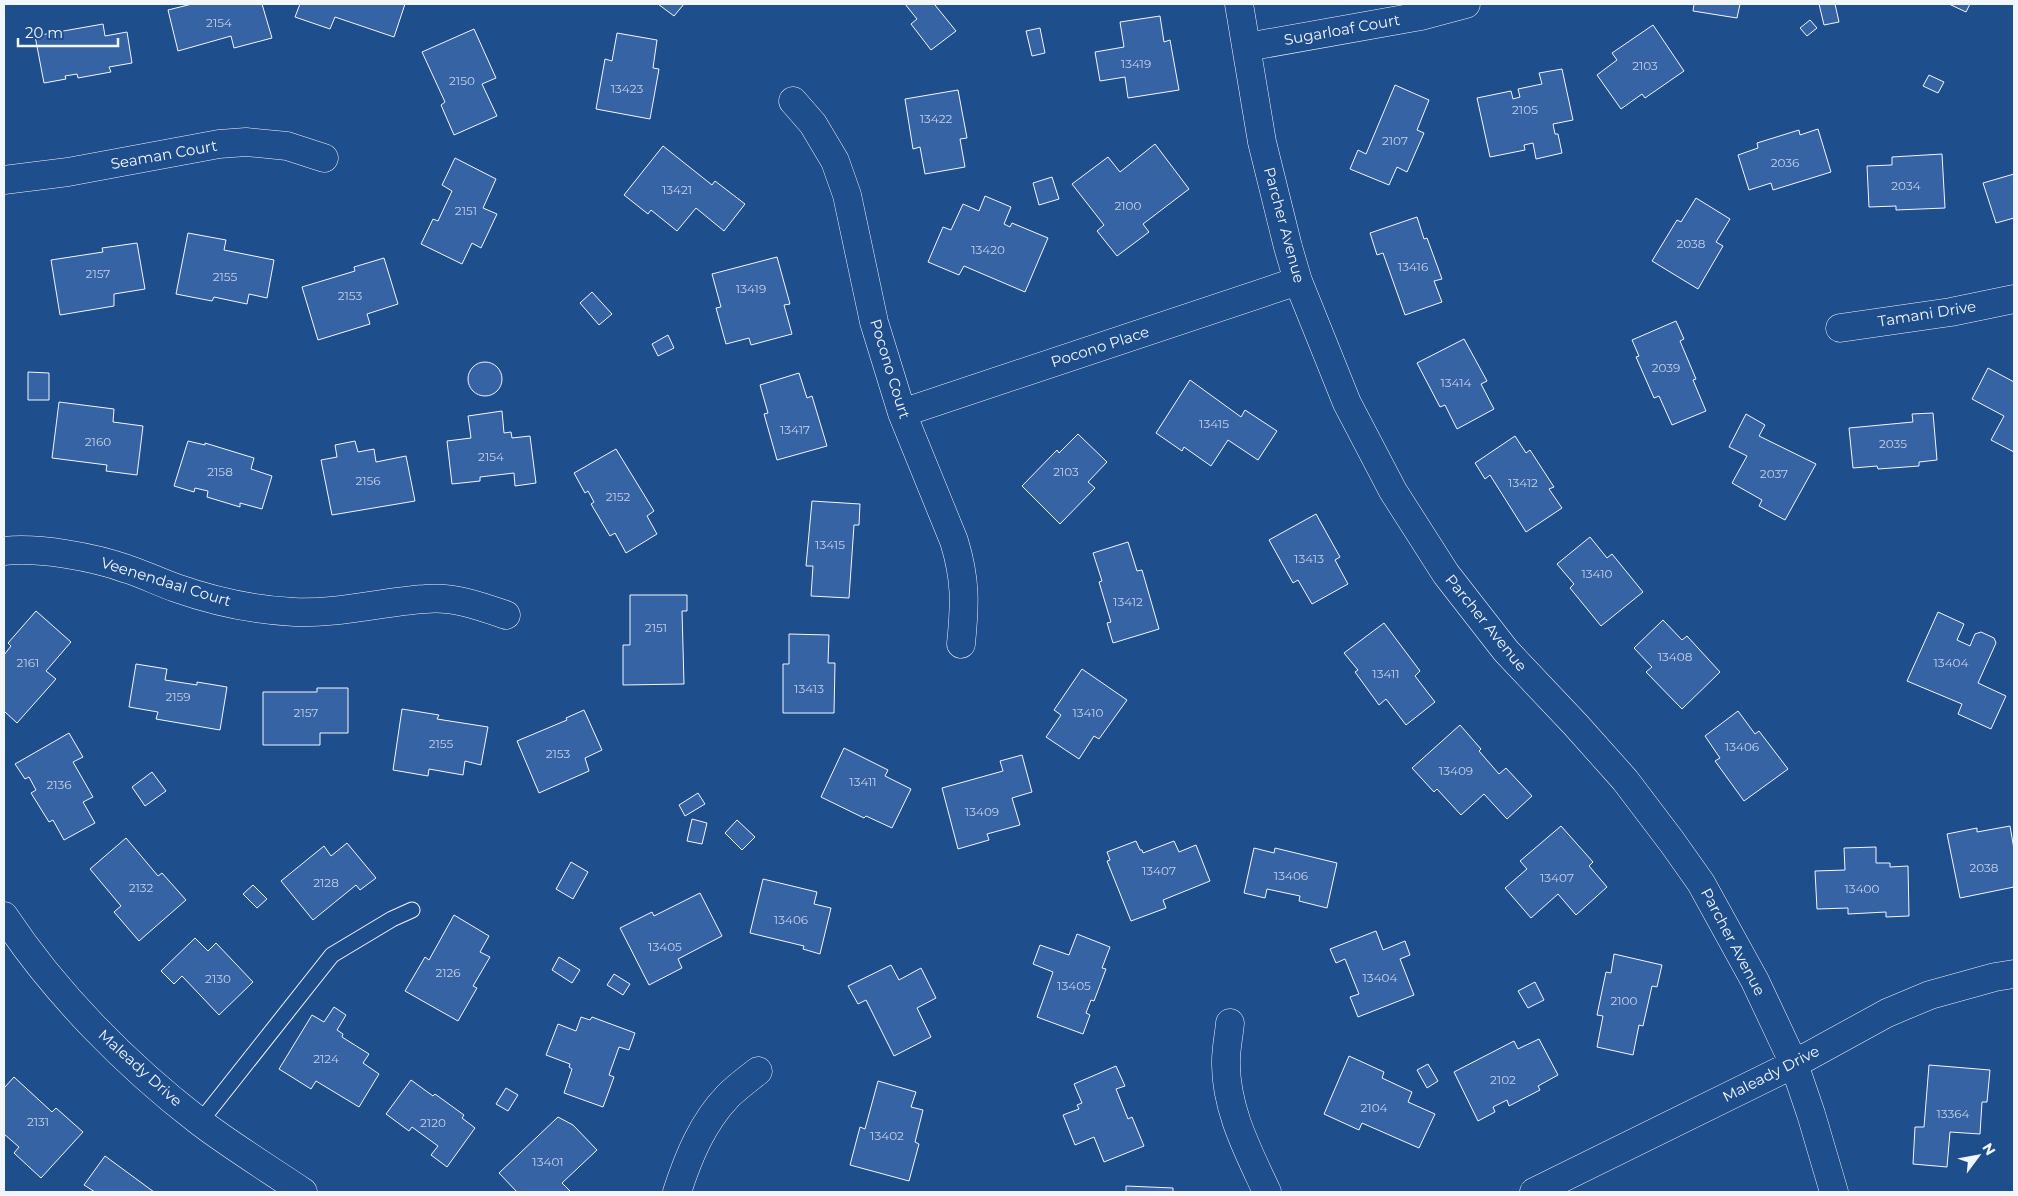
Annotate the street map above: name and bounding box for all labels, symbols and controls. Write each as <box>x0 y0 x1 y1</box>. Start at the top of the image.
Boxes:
street label: Sugarloaf Court <box>1282 10 1402 49</box>
scale bar <box>18 15 118 47</box>
house number: 2154 <box>206 15 232 30</box>
text: 20 m <box>25 23 63 42</box>
house number: 13419 <box>1121 56 1151 71</box>
house number: 2103 <box>1632 58 1658 73</box>
house number: 2150 <box>449 73 475 88</box>
house number: 13423 <box>611 81 644 96</box>
house number: 2105 <box>1512 102 1538 117</box>
house number: 13422 <box>920 111 953 126</box>
house number: 2107 <box>1382 133 1408 148</box>
street label: Seaman Court <box>109 136 219 173</box>
house number: 2036 <box>1771 155 1799 170</box>
street label: Parcher Avenue <box>1260 165 1309 285</box>
house number: 2034 <box>1891 178 1921 193</box>
house number: 13421 <box>662 182 692 197</box>
house number: 2100 <box>1114 198 1142 213</box>
house number: 2151 <box>455 203 477 218</box>
house number: 2038 <box>1676 236 1706 251</box>
house number: 13420 <box>971 242 1005 257</box>
house number: 13416 <box>1398 259 1428 274</box>
house number: 2157 <box>86 266 110 281</box>
house number: 2155 <box>213 269 238 284</box>
house number: 13419 <box>736 281 766 296</box>
house number: 2153 <box>338 288 363 303</box>
street label: Tamani Drive <box>1876 296 1977 331</box>
street label: Pocono Court <box>866 317 915 421</box>
street label: Pocono Place <box>1048 322 1151 371</box>
house number: 2039 <box>1652 360 1680 375</box>
house number: 13414 <box>1441 375 1472 390</box>
house number: 13415 <box>1199 416 1229 431</box>
house number: 13417 <box>780 422 810 437</box>
house number: 2160 <box>85 434 111 449</box>
house number: 2035 <box>1879 436 1907 451</box>
house number: 2154 <box>478 449 504 464</box>
house number: 2158 <box>207 464 233 479</box>
house number: 2103 <box>1053 464 1079 479</box>
house number: 2037 <box>1760 466 1788 481</box>
house number: 2156 <box>355 473 381 488</box>
house number: 13412 <box>1508 475 1538 490</box>
house number: 2152 <box>606 489 631 504</box>
house number: 13415 <box>815 537 845 552</box>
house number: 13413 <box>1294 551 1324 566</box>
street label: Veenendaal Court <box>99 553 234 610</box>
house number: 13410 <box>1581 566 1613 581</box>
street label: Parcher Avenue <box>1441 570 1531 675</box>
house number: 13412 <box>1113 594 1143 609</box>
house number: 2151 <box>645 620 667 635</box>
house number: 13408 <box>1658 649 1693 664</box>
house number: 2161 <box>17 655 39 670</box>
house number: 13404 <box>1934 655 1969 670</box>
house number: 13411 <box>1372 666 1400 681</box>
house number: 13413 <box>794 681 824 696</box>
house number: 2159 <box>165 689 191 704</box>
house number: 2157 <box>294 705 318 720</box>
house number: 13410 <box>1072 705 1104 720</box>
house number: 2155 <box>429 736 454 751</box>
house number: 13406 <box>1725 739 1759 754</box>
house number: 2153 <box>546 746 571 761</box>
house number: 13409 <box>1439 763 1473 778</box>
house number: 13411 <box>849 774 877 789</box>
house number: 2136 <box>46 777 72 792</box>
house number: 13409 <box>965 804 999 819</box>
house number: 2038 <box>1969 860 1999 875</box>
house number: 13407 <box>1142 863 1176 878</box>
house number: 13406 <box>1274 868 1308 883</box>
house number: 13407 <box>1540 870 1574 885</box>
house number: 2128 <box>313 875 339 890</box>
house number: 2132 <box>129 880 154 895</box>
house number: 13400 <box>1845 881 1880 896</box>
street label: Parcher Avenue <box>1697 885 1770 999</box>
house number: 13406 <box>774 912 808 927</box>
house number: 13405 <box>648 939 682 954</box>
house number: 2126 <box>435 965 461 980</box>
house number: 13404 <box>1363 970 1398 985</box>
house number: 2130 <box>205 971 231 986</box>
house number: 13405 <box>1057 978 1091 993</box>
house number: 2100 <box>1610 993 1638 1008</box>
street label: Maleady Drive <box>94 1025 186 1110</box>
street label: Maleady Drive <box>1719 1041 1822 1106</box>
house number: 2124 <box>313 1051 339 1066</box>
house number: 2102 <box>1490 1072 1516 1087</box>
house number: 2104 <box>1360 1100 1388 1115</box>
house number: 13364 <box>1936 1106 1970 1121</box>
house number: 2131 <box>27 1114 49 1129</box>
house number: 2120 <box>420 1115 446 1130</box>
house number: 13402 <box>870 1128 904 1143</box>
north arrow <box>1953 1131 2003 1181</box>
text: N <box>1978 1140 2000 1159</box>
house number: 13401 <box>532 1154 564 1169</box>

